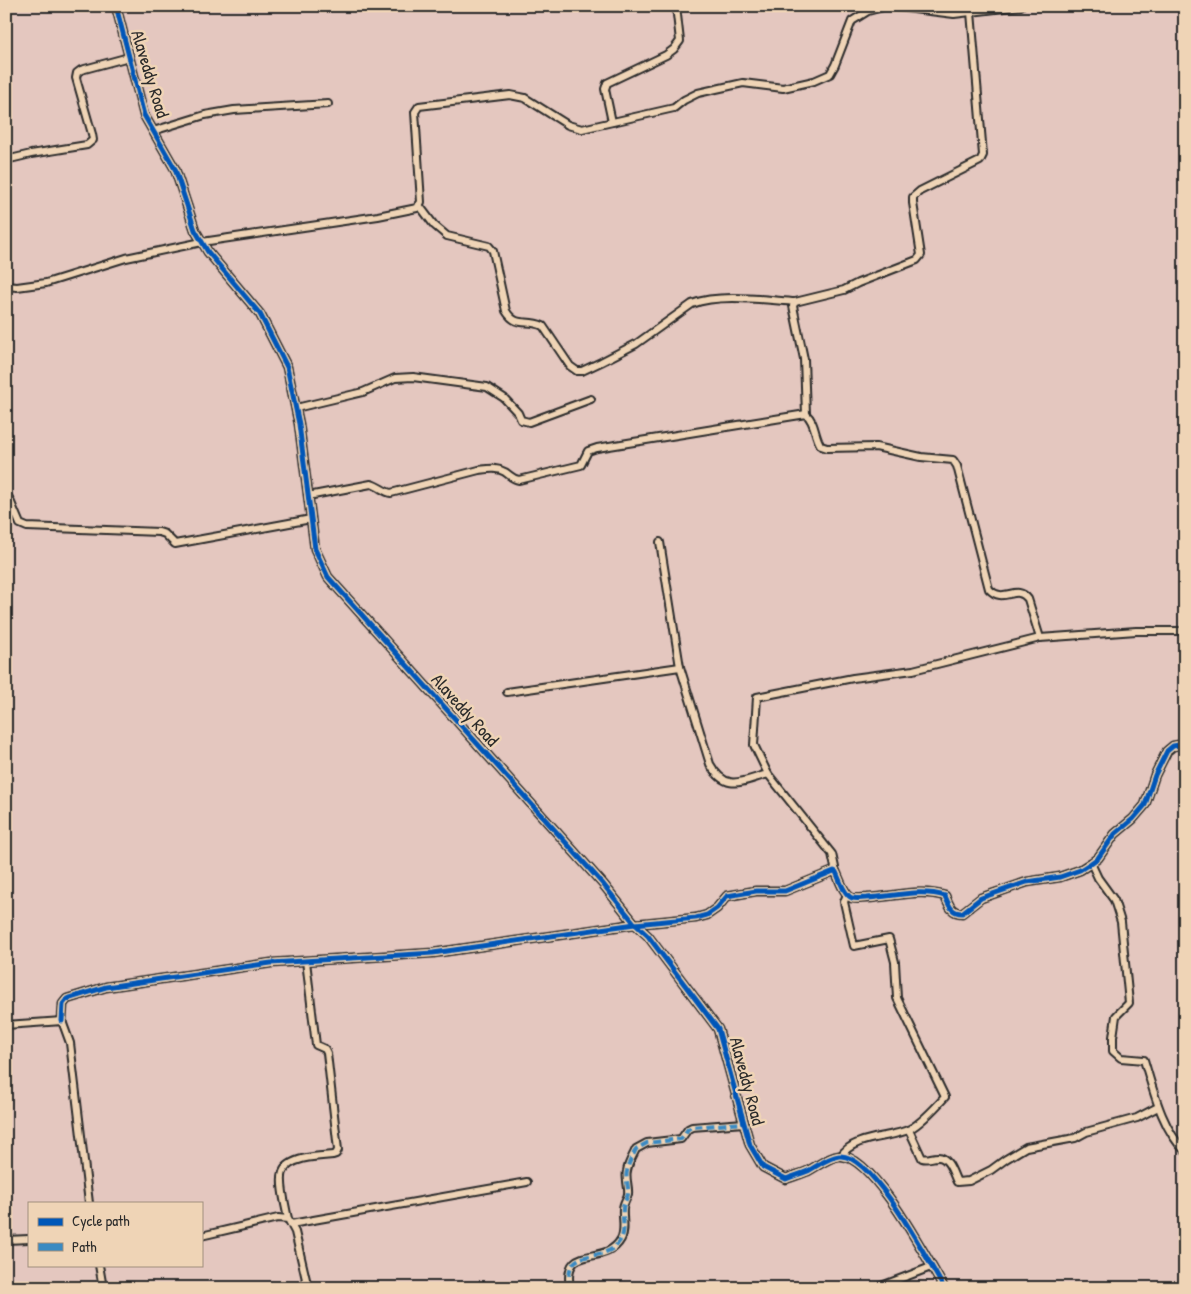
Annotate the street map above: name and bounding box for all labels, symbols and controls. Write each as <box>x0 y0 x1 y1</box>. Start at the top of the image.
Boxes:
street label: Alaveddy Road <box>125 27 176 121</box>
street label: Alaveddy Road <box>426 668 505 752</box>
street label: Alaveddy Road <box>724 1034 771 1128</box>
legend <box>28 1202 202 1266</box>
text: Cycle path <box>72 1210 130 1231</box>
text: Path <box>72 1236 97 1257</box>

